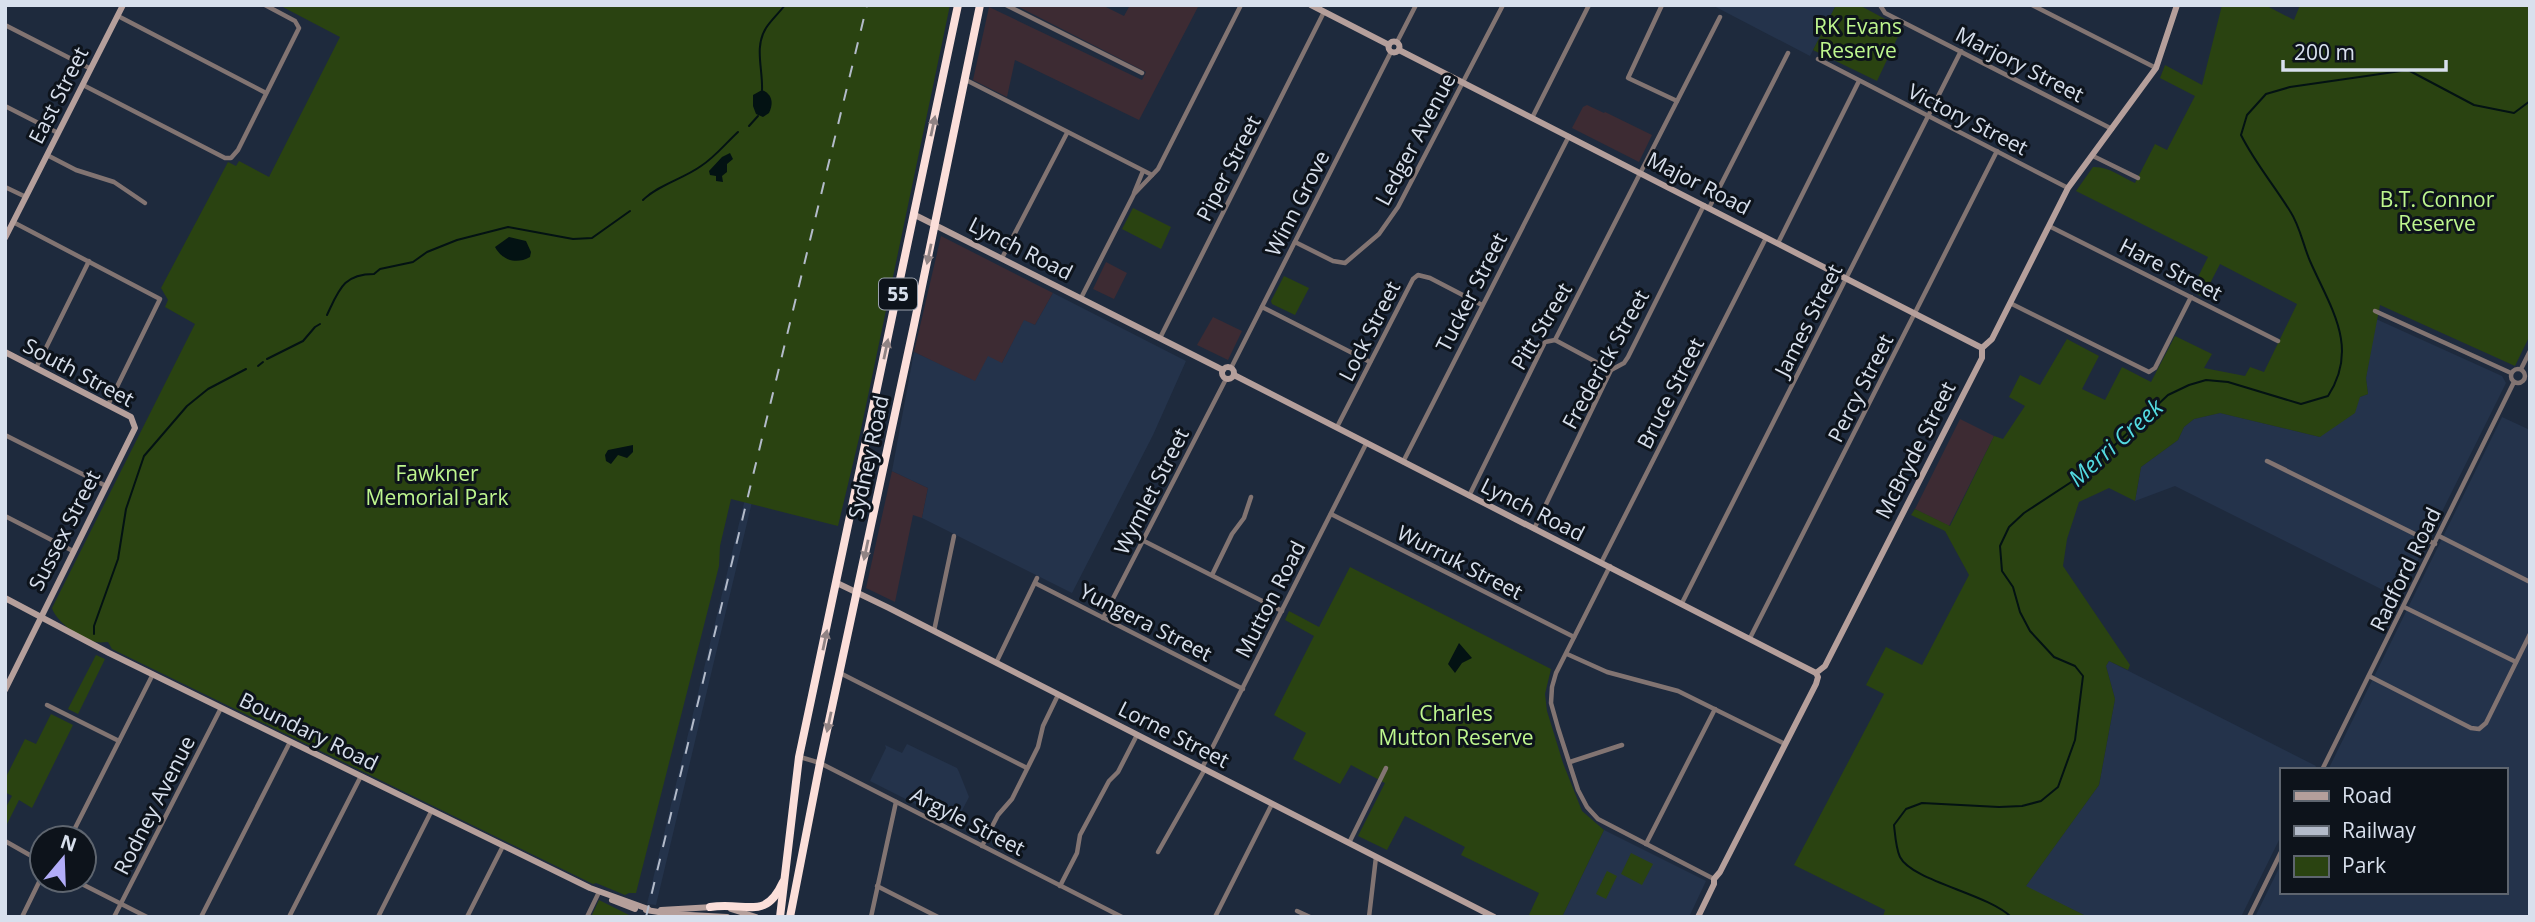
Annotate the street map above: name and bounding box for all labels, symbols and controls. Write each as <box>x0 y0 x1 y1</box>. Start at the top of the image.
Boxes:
park label: RK Evans Reserve <box>1814 12 1902 64</box>
street label: Marjory Street <box>1951 20 2089 108</box>
scale bar <box>2283 28 2446 72</box>
text: 200 m <box>2294 38 2355 66</box>
street label: East Street <box>22 42 94 148</box>
street label: Ledger Avenue <box>1368 68 1462 210</box>
street label: Victory Street <box>1903 77 2033 161</box>
street label: Piper Street <box>1189 110 1267 226</box>
one-way arrow <box>928 115 939 137</box>
street label: Major Road <box>1642 145 1756 221</box>
street label: Winn Grove <box>1258 146 1336 260</box>
park label: B.T. Connor Reserve <box>2380 185 2495 237</box>
street label: Lynch Road <box>964 210 1078 286</box>
street label: Tucker Street <box>1429 228 1513 356</box>
street label: Hare Street <box>2115 231 2227 307</box>
one-way arrow <box>924 243 935 265</box>
street label: James Street <box>1767 259 1848 383</box>
street label: Lock Street <box>1332 276 1406 386</box>
street label: Pitt Street <box>1504 277 1578 375</box>
road number: 55 <box>879 278 917 310</box>
street label: Frederick Street <box>1555 284 1655 434</box>
street label: Percy Street <box>1821 329 1899 447</box>
street label: South Street <box>19 331 139 413</box>
street label: Bruce Street <box>1630 333 1710 453</box>
one-way arrow <box>881 338 892 360</box>
street label: McBryde Street <box>1868 377 1962 523</box>
water label: Merri Creek <box>2061 390 2170 493</box>
street label: Sydney Road <box>841 393 895 521</box>
street label: Wymlet Street <box>1107 423 1195 559</box>
park label: Fawkner Memorial Park <box>366 459 508 511</box>
street label: Sussex Street <box>22 465 106 595</box>
street label: Lynch Road <box>1476 471 1590 547</box>
street label: Radford Road <box>2363 503 2447 635</box>
street label: Wurruk Street <box>1392 518 1528 606</box>
street label: Mutton Road <box>1229 536 1311 662</box>
one-way arrow <box>860 539 871 561</box>
street label: Yungera Street <box>1075 577 1217 667</box>
one-way arrow <box>820 629 831 651</box>
street label: Boundary Road <box>235 685 383 777</box>
street label: Lorne Street <box>1114 694 1234 774</box>
park label: Charles Mutton Reserve <box>1378 699 1534 751</box>
one-way arrow <box>823 711 834 733</box>
street label: Rodney Avenue <box>107 731 201 879</box>
legend <box>2280 768 2507 894</box>
street label: Argyle Street <box>906 780 1030 862</box>
text: Road <box>2342 781 2392 809</box>
text: Railway <box>2342 816 2416 844</box>
north arrow <box>28 824 98 894</box>
text: N <box>57 828 80 858</box>
text: Park <box>2342 851 2386 879</box>

